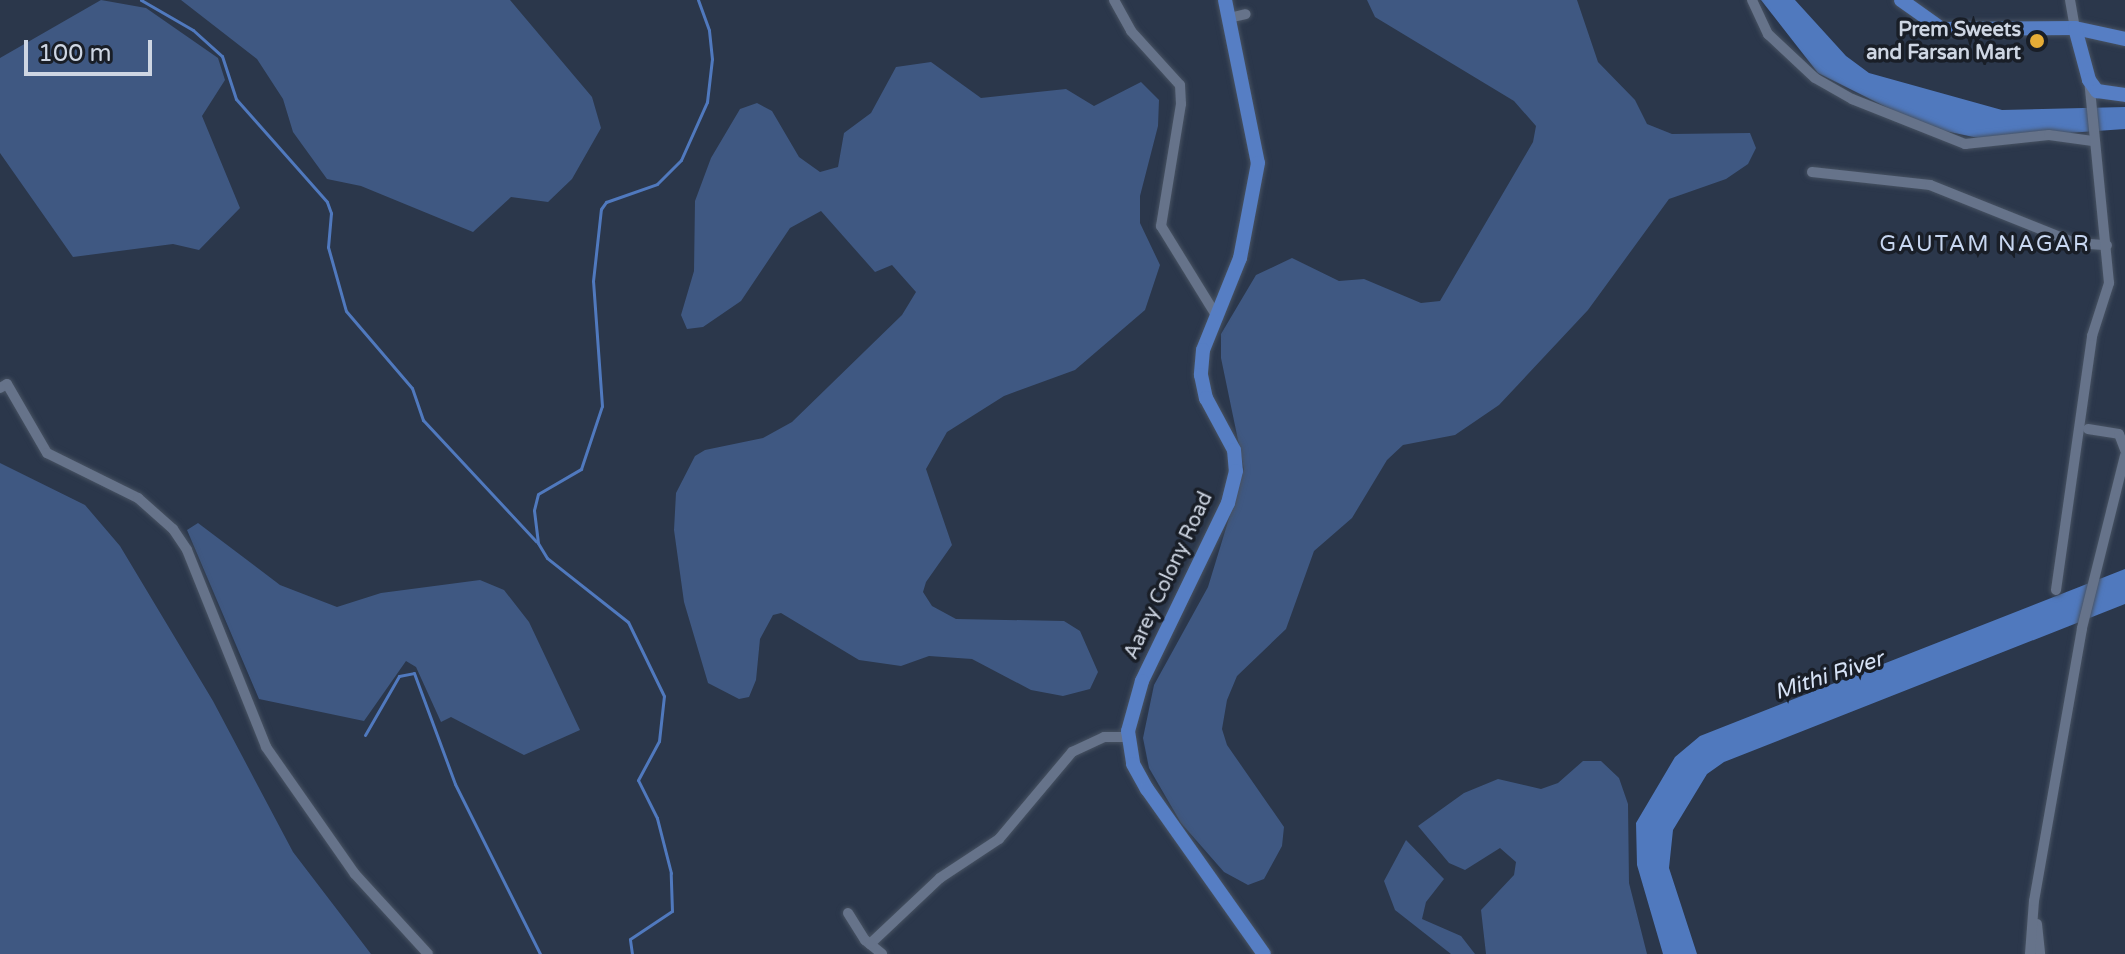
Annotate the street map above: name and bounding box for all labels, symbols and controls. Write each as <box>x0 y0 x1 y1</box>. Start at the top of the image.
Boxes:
place label: Prem Sweets and Farsan Mart <box>1866 18 2021 65</box>
scale bar <box>28 24 156 74</box>
marker: Prem Sweets and Farsan Mart <box>2028 32 2046 50</box>
text: 100 m <box>38 39 112 68</box>
district label: GAUTAM NAGAR <box>1879 232 2091 258</box>
street label: Aarey Colony Road <box>1120 489 1218 663</box>
water label: Mithi River <box>1771 646 1887 706</box>

